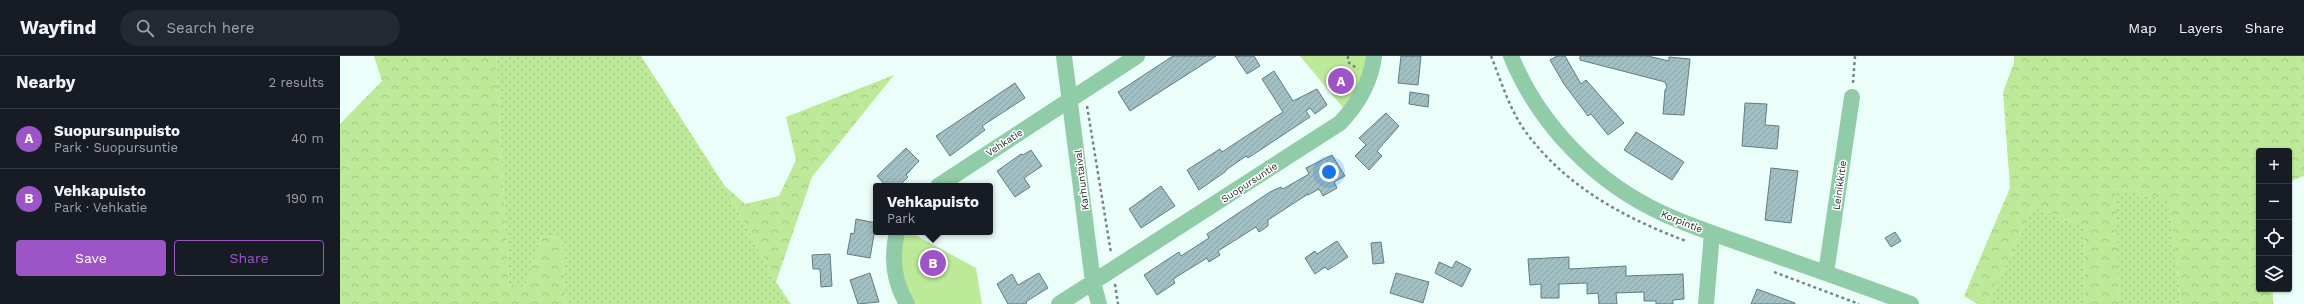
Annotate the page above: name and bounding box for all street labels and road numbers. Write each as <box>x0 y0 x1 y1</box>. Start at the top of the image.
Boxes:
street label: Vehkatie <box>984 126 1025 158</box>
street label: Karhuntaival <box>1072 149 1091 211</box>
street label: Leinikkitie <box>1831 159 1848 210</box>
street label: Suopursuntie <box>1219 160 1280 205</box>
street label: Korpintie <box>1659 208 1704 235</box>

